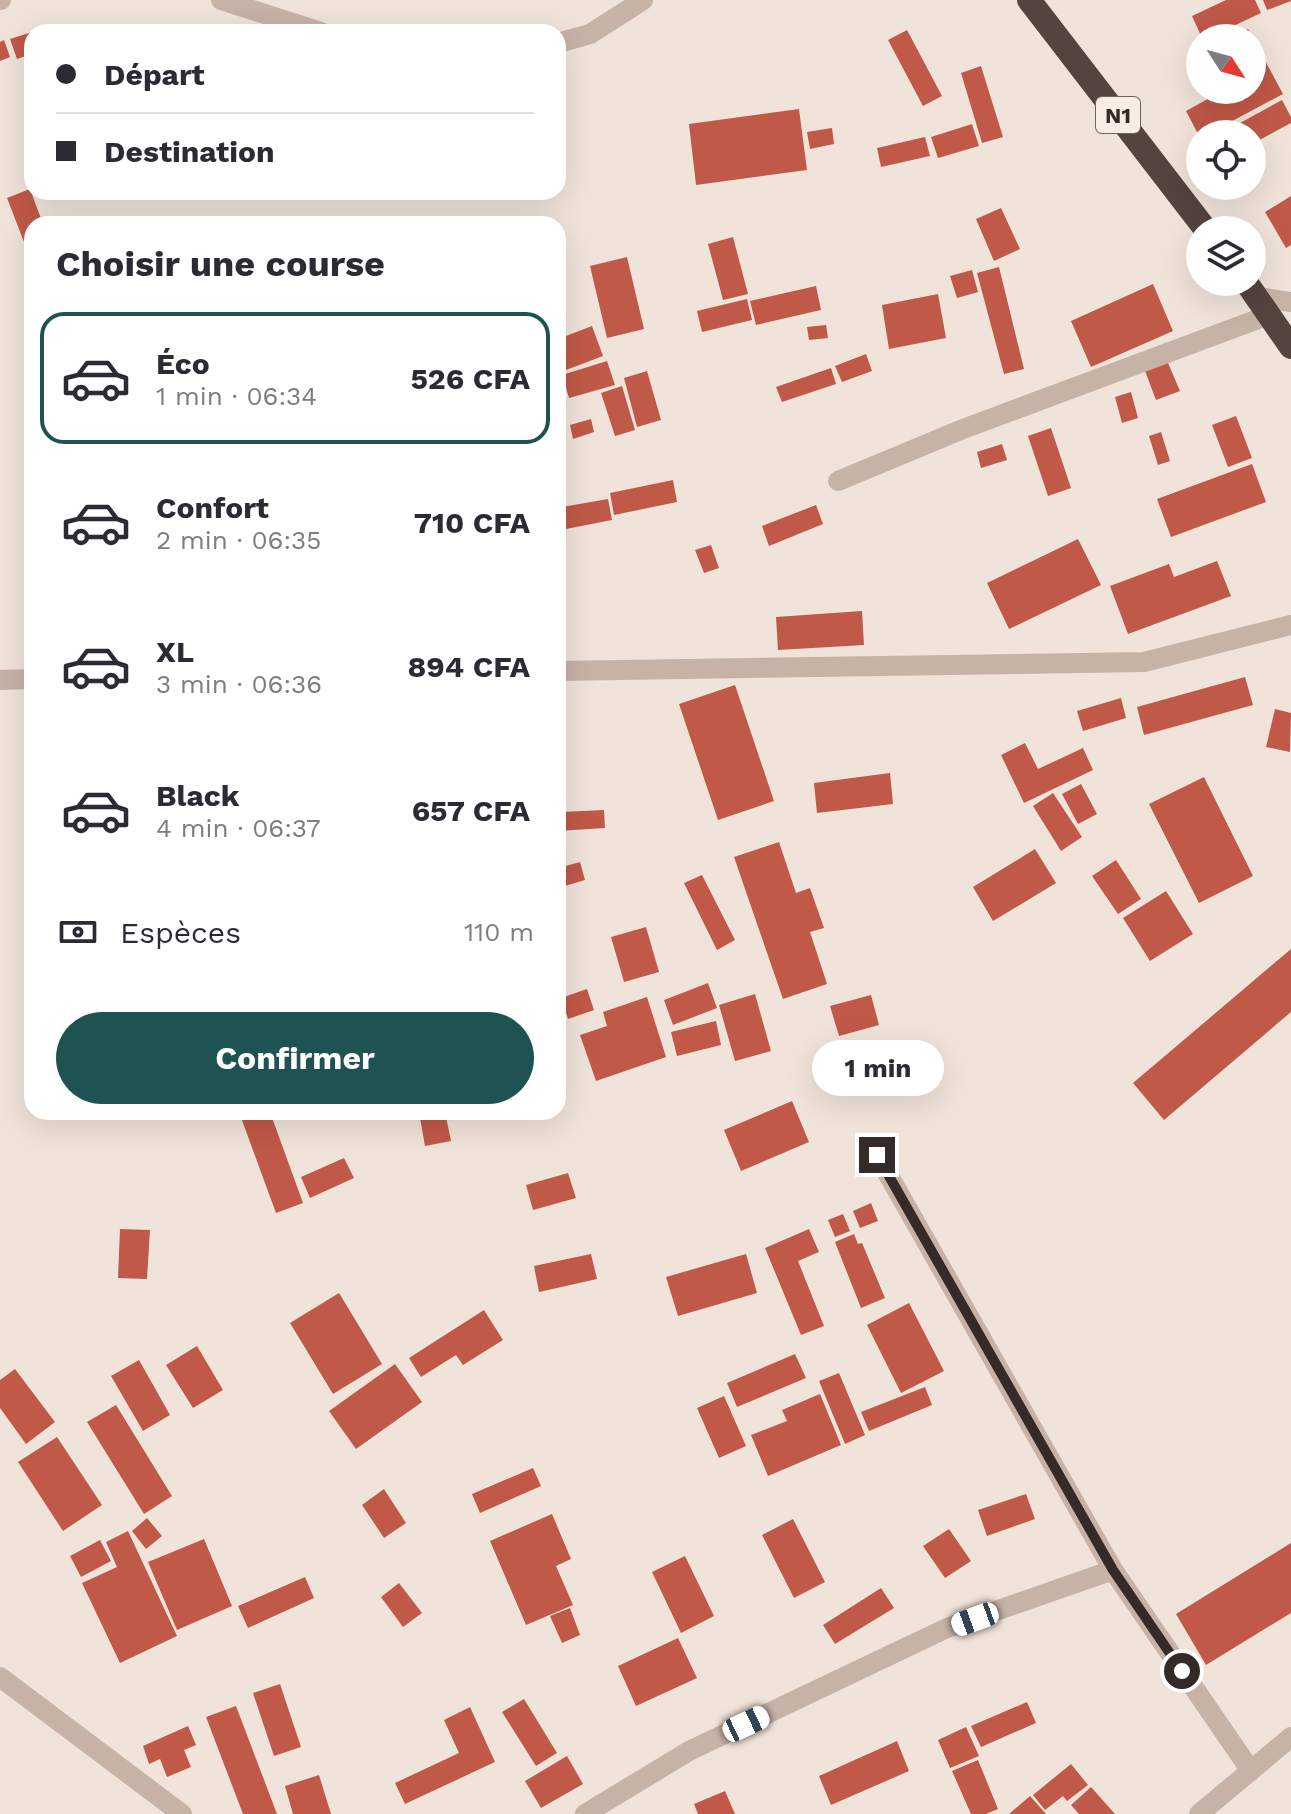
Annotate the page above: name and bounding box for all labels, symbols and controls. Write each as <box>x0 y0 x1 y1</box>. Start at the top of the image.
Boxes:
north arrow <box>1186 24 1266 104</box>
map controls <box>1186 24 1266 296</box>
text: Départ <box>104 57 205 92</box>
road number: N1 <box>1096 97 1140 133</box>
button: locate <box>1186 120 1266 200</box>
text: Destination <box>104 134 275 169</box>
button: layers <box>1186 216 1266 296</box>
text: Choisir une course <box>56 243 385 285</box>
icon: car <box>60 342 132 414</box>
text: Éco <box>156 346 210 381</box>
text: 526 CFA <box>410 361 530 396</box>
text: 1 min · 06:34 <box>156 381 317 411</box>
icon: car <box>60 486 132 558</box>
text: Confort <box>156 490 269 525</box>
text: 710 CFA <box>414 505 530 540</box>
text: 2 min · 06:35 <box>156 525 321 555</box>
icon: car <box>60 630 132 702</box>
text: XL <box>156 634 194 669</box>
text: 894 CFA <box>408 649 530 684</box>
text: 3 min · 06:36 <box>156 669 322 699</box>
icon: car <box>60 774 132 846</box>
text: Black <box>156 778 240 813</box>
text: 657 CFA <box>412 793 530 828</box>
text: 4 min · 06:37 <box>156 813 321 843</box>
icon: cash <box>56 910 100 954</box>
text: Espèces <box>120 915 241 950</box>
text: 110 m <box>464 917 534 947</box>
button: Confirmer <box>56 1012 534 1104</box>
callout: 1 min <box>811 1039 943 1095</box>
text: 1 min <box>845 1053 911 1083</box>
route end <box>859 1137 895 1173</box>
car <box>948 1600 1002 1638</box>
route start <box>1164 1653 1200 1689</box>
car <box>719 1703 773 1745</box>

